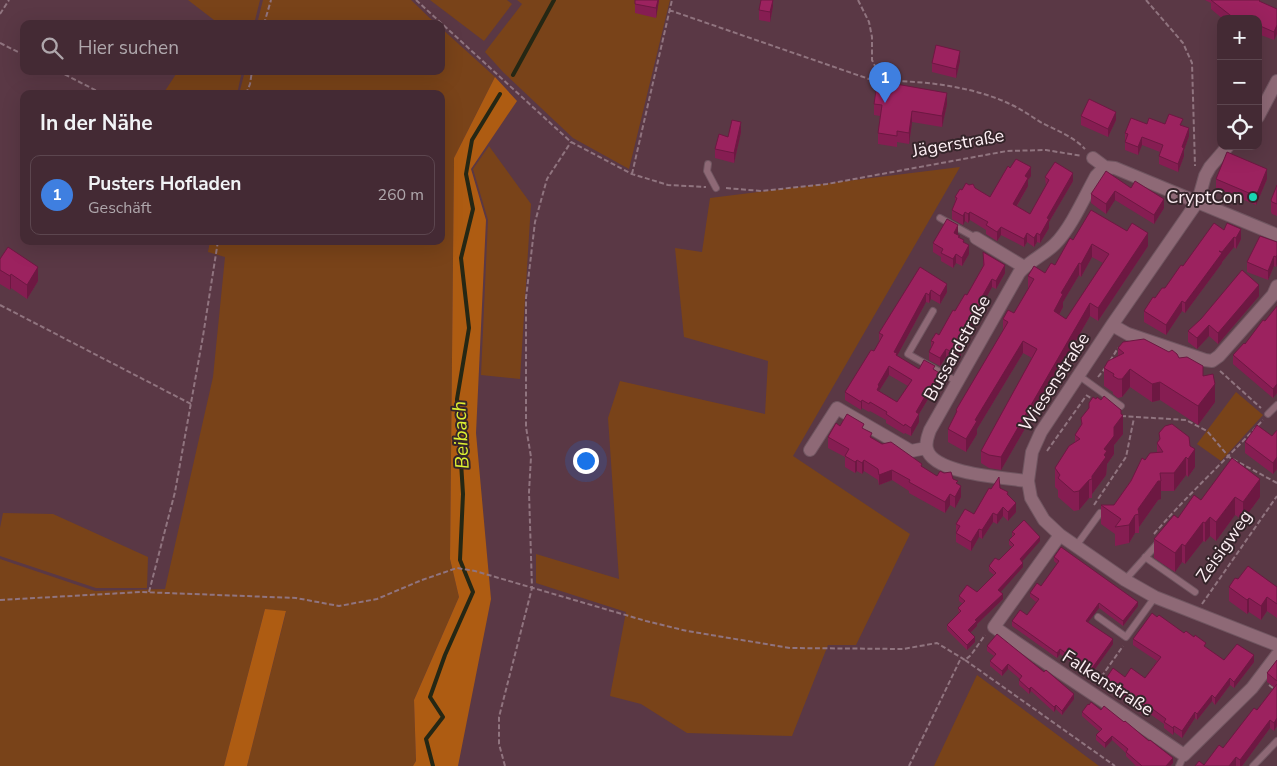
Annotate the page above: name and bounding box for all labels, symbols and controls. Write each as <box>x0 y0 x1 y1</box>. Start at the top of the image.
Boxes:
map controls <box>1217 15 1262 150</box>
button: + <box>1217 15 1262 60</box>
search box <box>20 20 445 75</box>
icon: search <box>38 34 66 62</box>
text: Hier suchen <box>78 35 179 61</box>
button: − <box>1217 60 1262 105</box>
pin: 1 <box>869 62 901 103</box>
button: locate <box>1217 105 1262 150</box>
text: In der Nähe <box>40 109 153 137</box>
street label: Jägerstraße <box>909 123 1006 163</box>
text: Pusters Hofladen <box>88 171 241 197</box>
text: 1 <box>52 184 62 206</box>
text: 260 m <box>377 184 424 206</box>
place label: CryptCon <box>1166 185 1243 209</box>
marker: CryptCon <box>1247 191 1259 203</box>
text: Geschäft <box>88 197 151 219</box>
street label: Bussardstraße <box>918 291 996 405</box>
street label: Wiesenstraße <box>1013 328 1095 436</box>
water label: Beibach <box>446 400 476 470</box>
your location <box>573 448 599 474</box>
street label: Zeisigweg <box>1190 505 1258 587</box>
street label: Falkenstraße <box>1058 645 1158 721</box>

